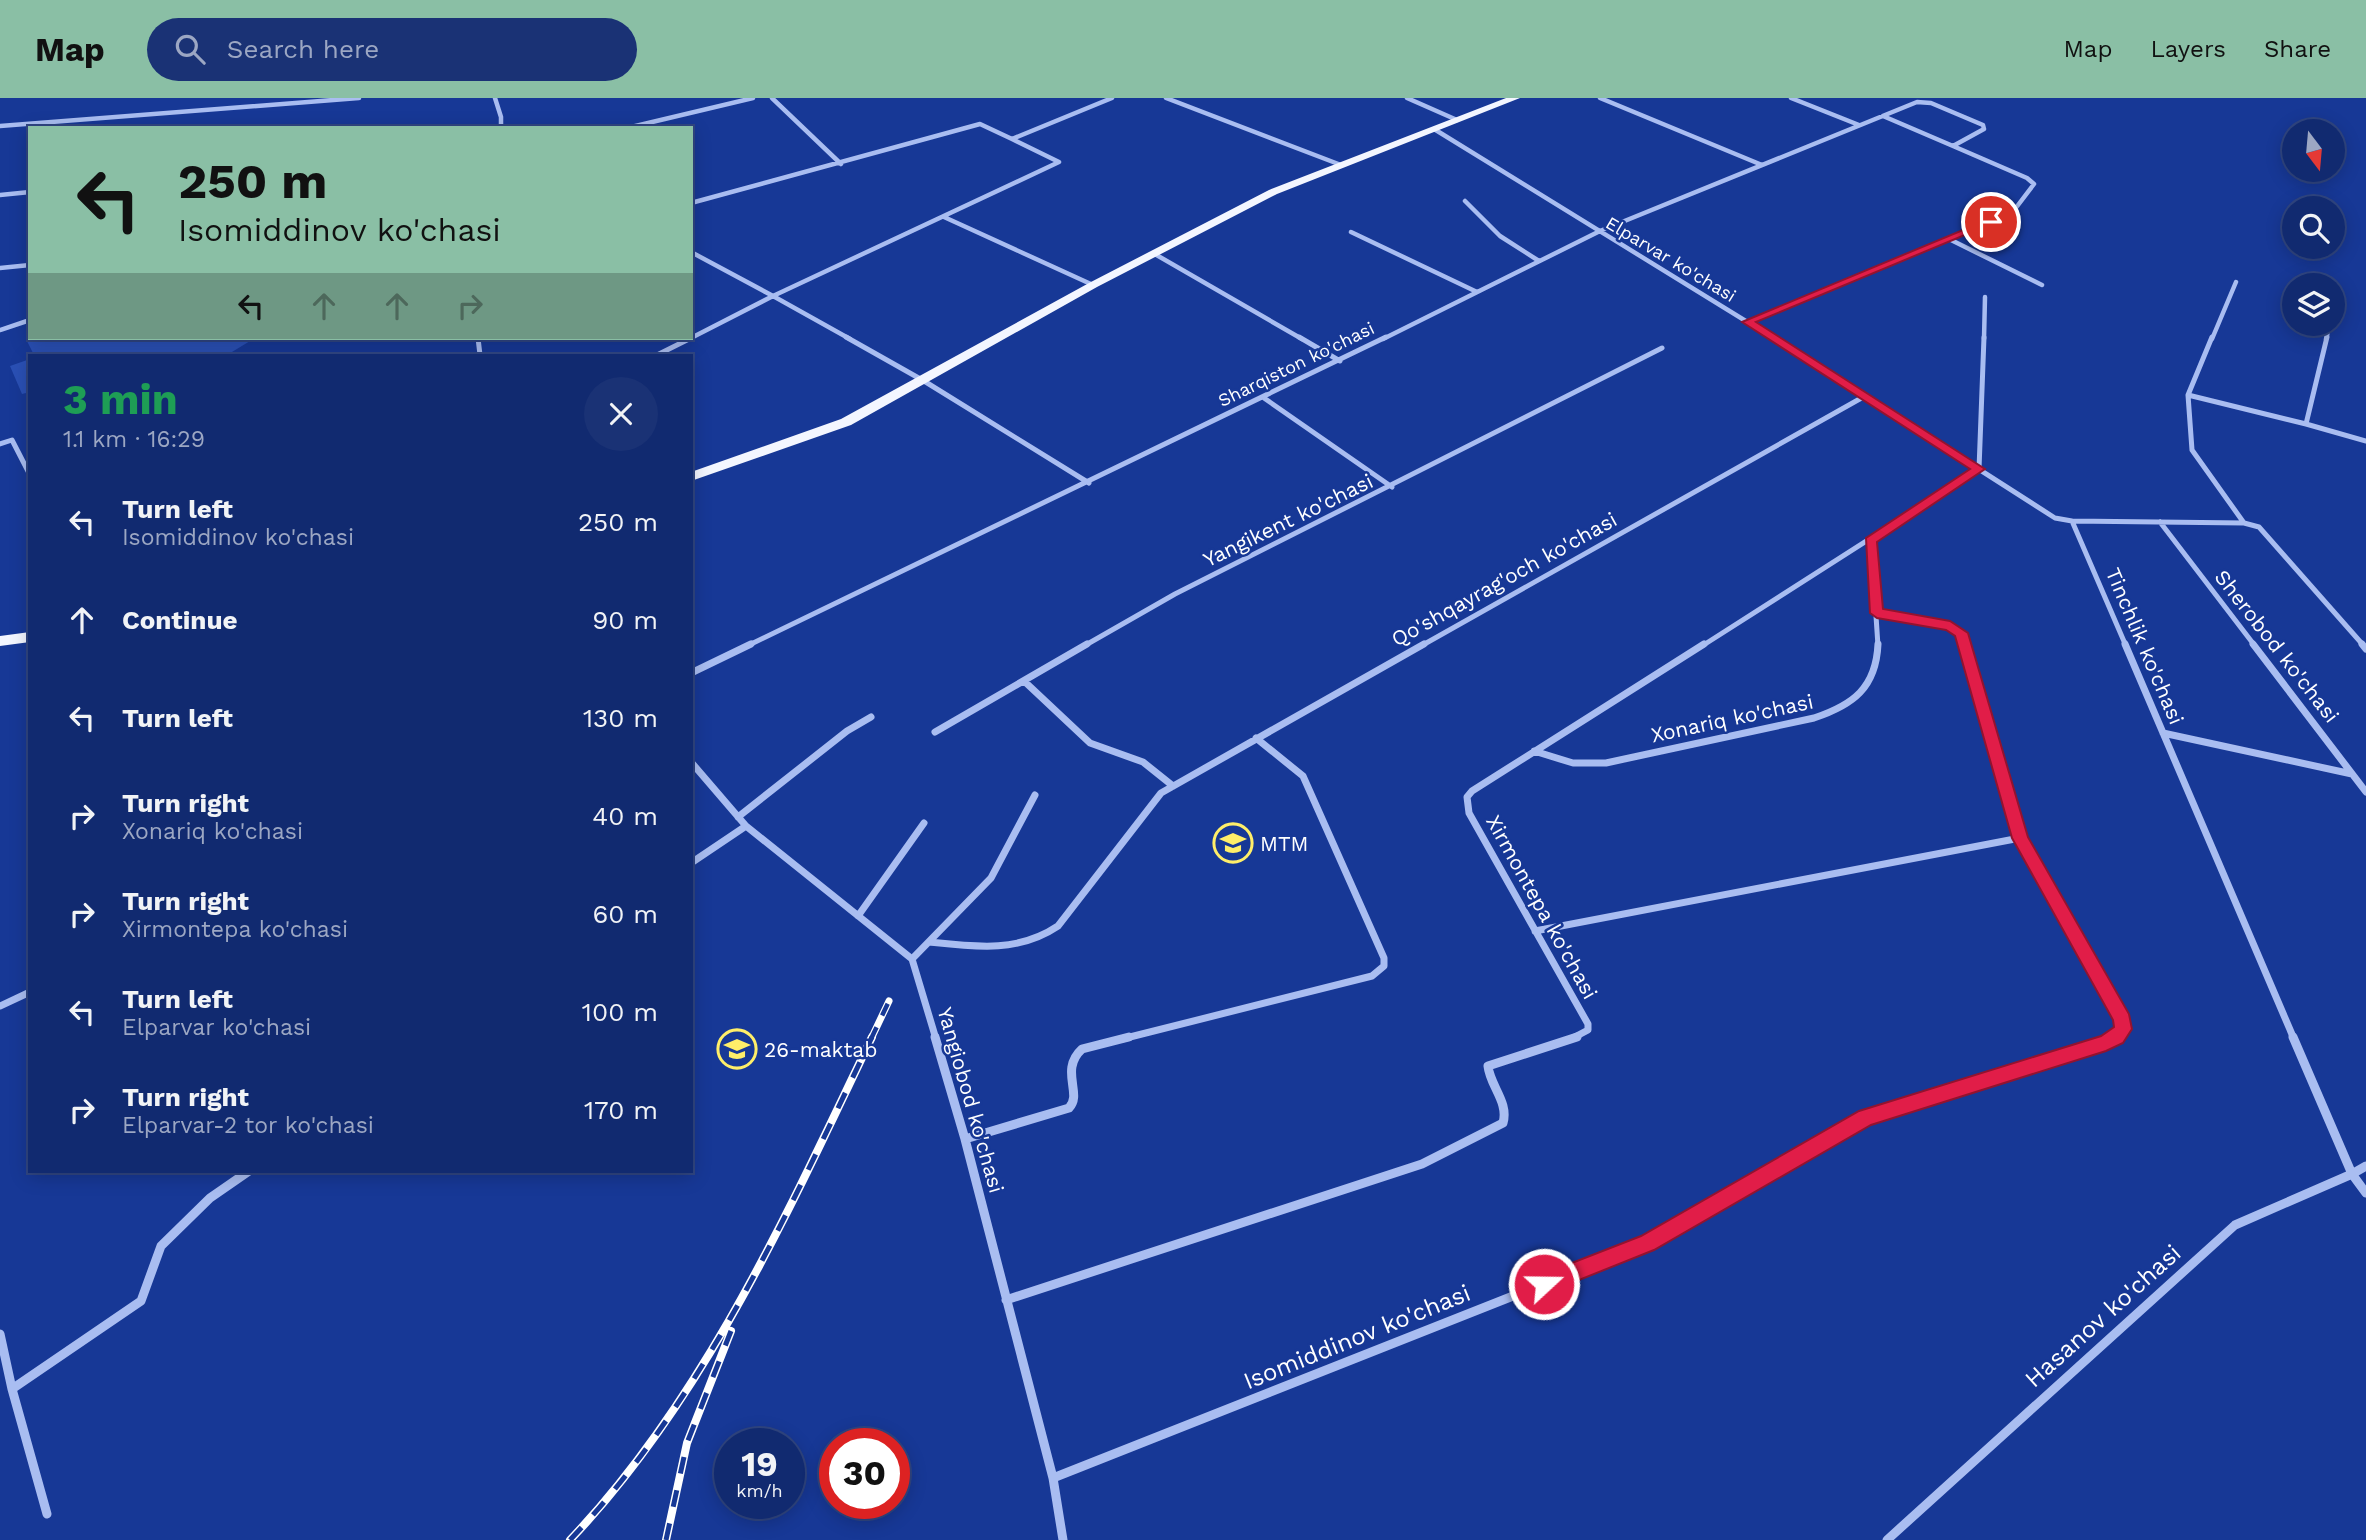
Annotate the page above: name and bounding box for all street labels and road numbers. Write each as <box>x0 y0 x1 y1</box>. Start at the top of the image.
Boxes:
street label: Elparvar ko'chasi <box>1602 212 1740 306</box>
street label: Sharqiston ko'chasi <box>1215 317 1377 411</box>
street label: Yangikent ko'chasi <box>1199 468 1377 572</box>
street label: Qo'shqayrag'och ko'chasi <box>1387 507 1621 651</box>
street label: Tinchlik ko'chasi <box>2101 564 2189 728</box>
street label: Sherobod ko'chasi <box>2210 565 2344 727</box>
street label: Xonariq ko'chasi <box>1649 689 1815 747</box>
street label: Xirmontepa ko'chasi <box>1481 811 1603 1003</box>
street label: Yangiobod ko'chasi <box>933 1004 1009 1196</box>
street label: Hasanov ko'chasi <box>2019 1239 2187 1393</box>
street label: Isomiddinov ko'chasi <box>1239 1279 1475 1395</box>

